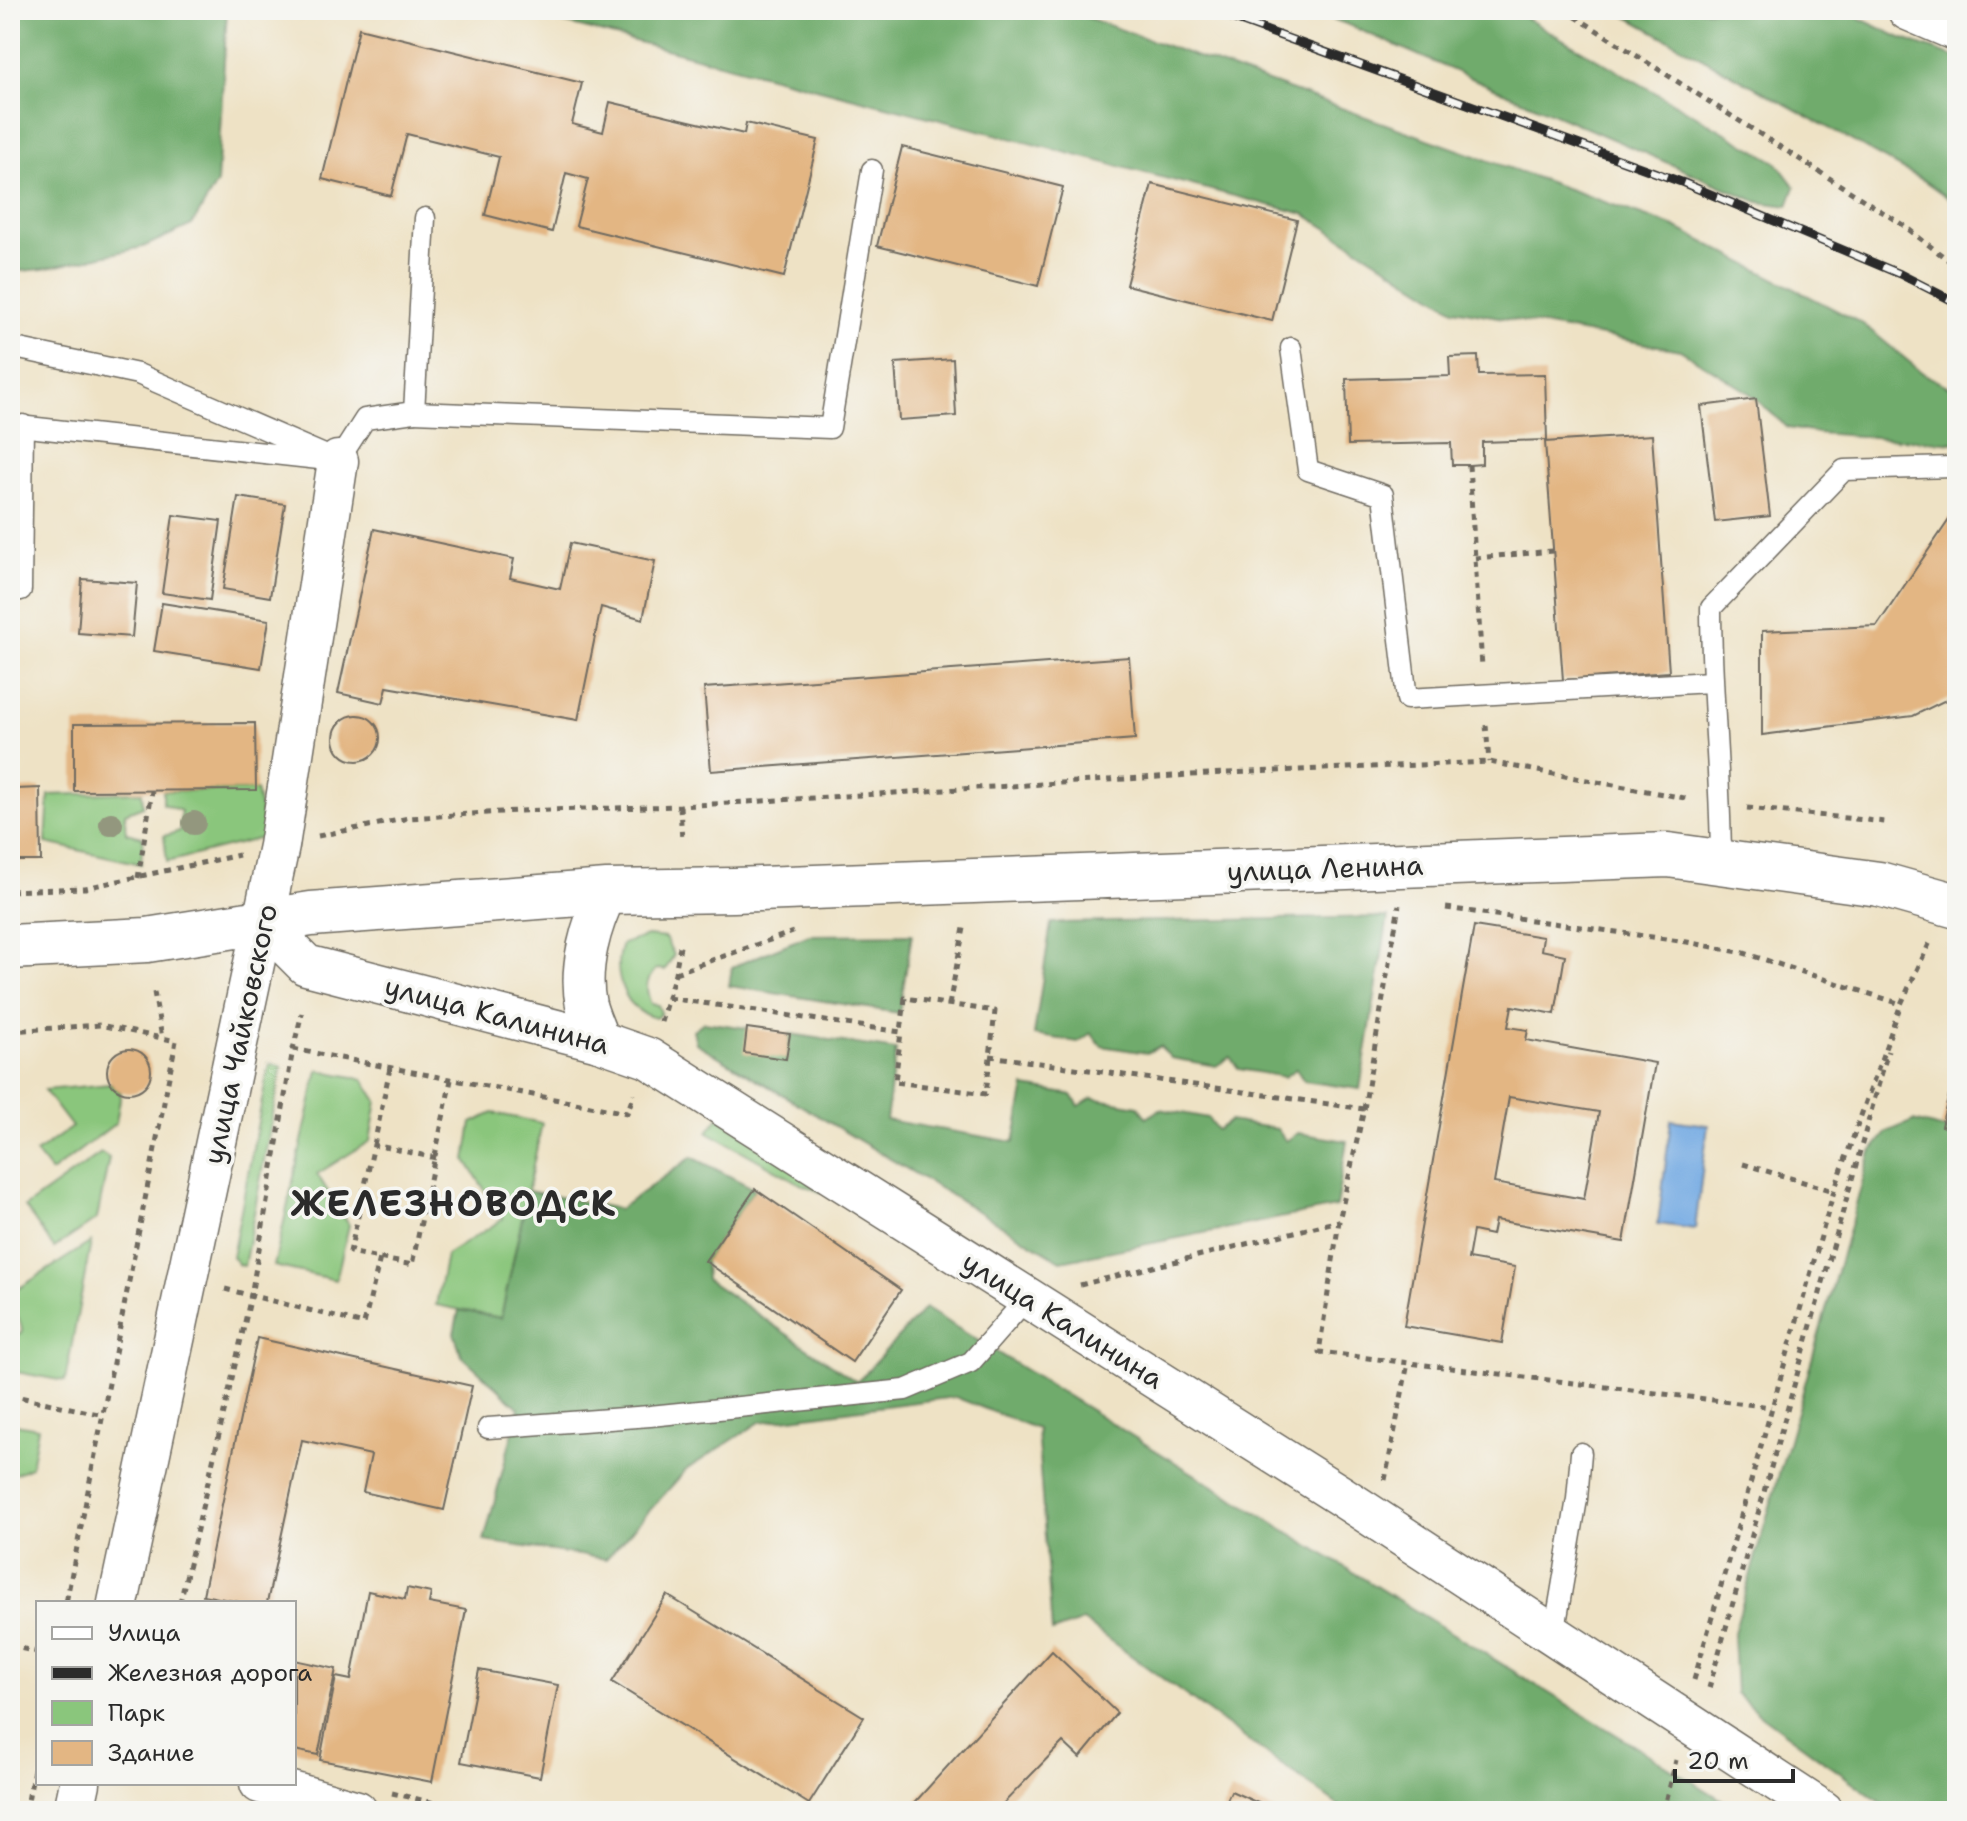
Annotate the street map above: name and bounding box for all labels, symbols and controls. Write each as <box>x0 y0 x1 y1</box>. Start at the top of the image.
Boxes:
street label: улица Ленина <box>1226 846 1424 890</box>
street label: улица Чайковского <box>194 900 286 1168</box>
street label: улица Калинина <box>380 967 614 1063</box>
district label: ЖЕЛЕЗНОВОДСК <box>291 1179 617 1228</box>
street label: улица Калинина <box>955 1243 1171 1397</box>
legend <box>36 1601 296 1785</box>
text: Улица <box>108 1617 181 1649</box>
text: Железная дорога <box>108 1657 312 1689</box>
text: Парк <box>108 1697 165 1729</box>
scale bar <box>1675 1733 1793 1783</box>
text: Здание <box>108 1737 195 1769</box>
text: 20 m <box>1687 1745 1749 1777</box>

